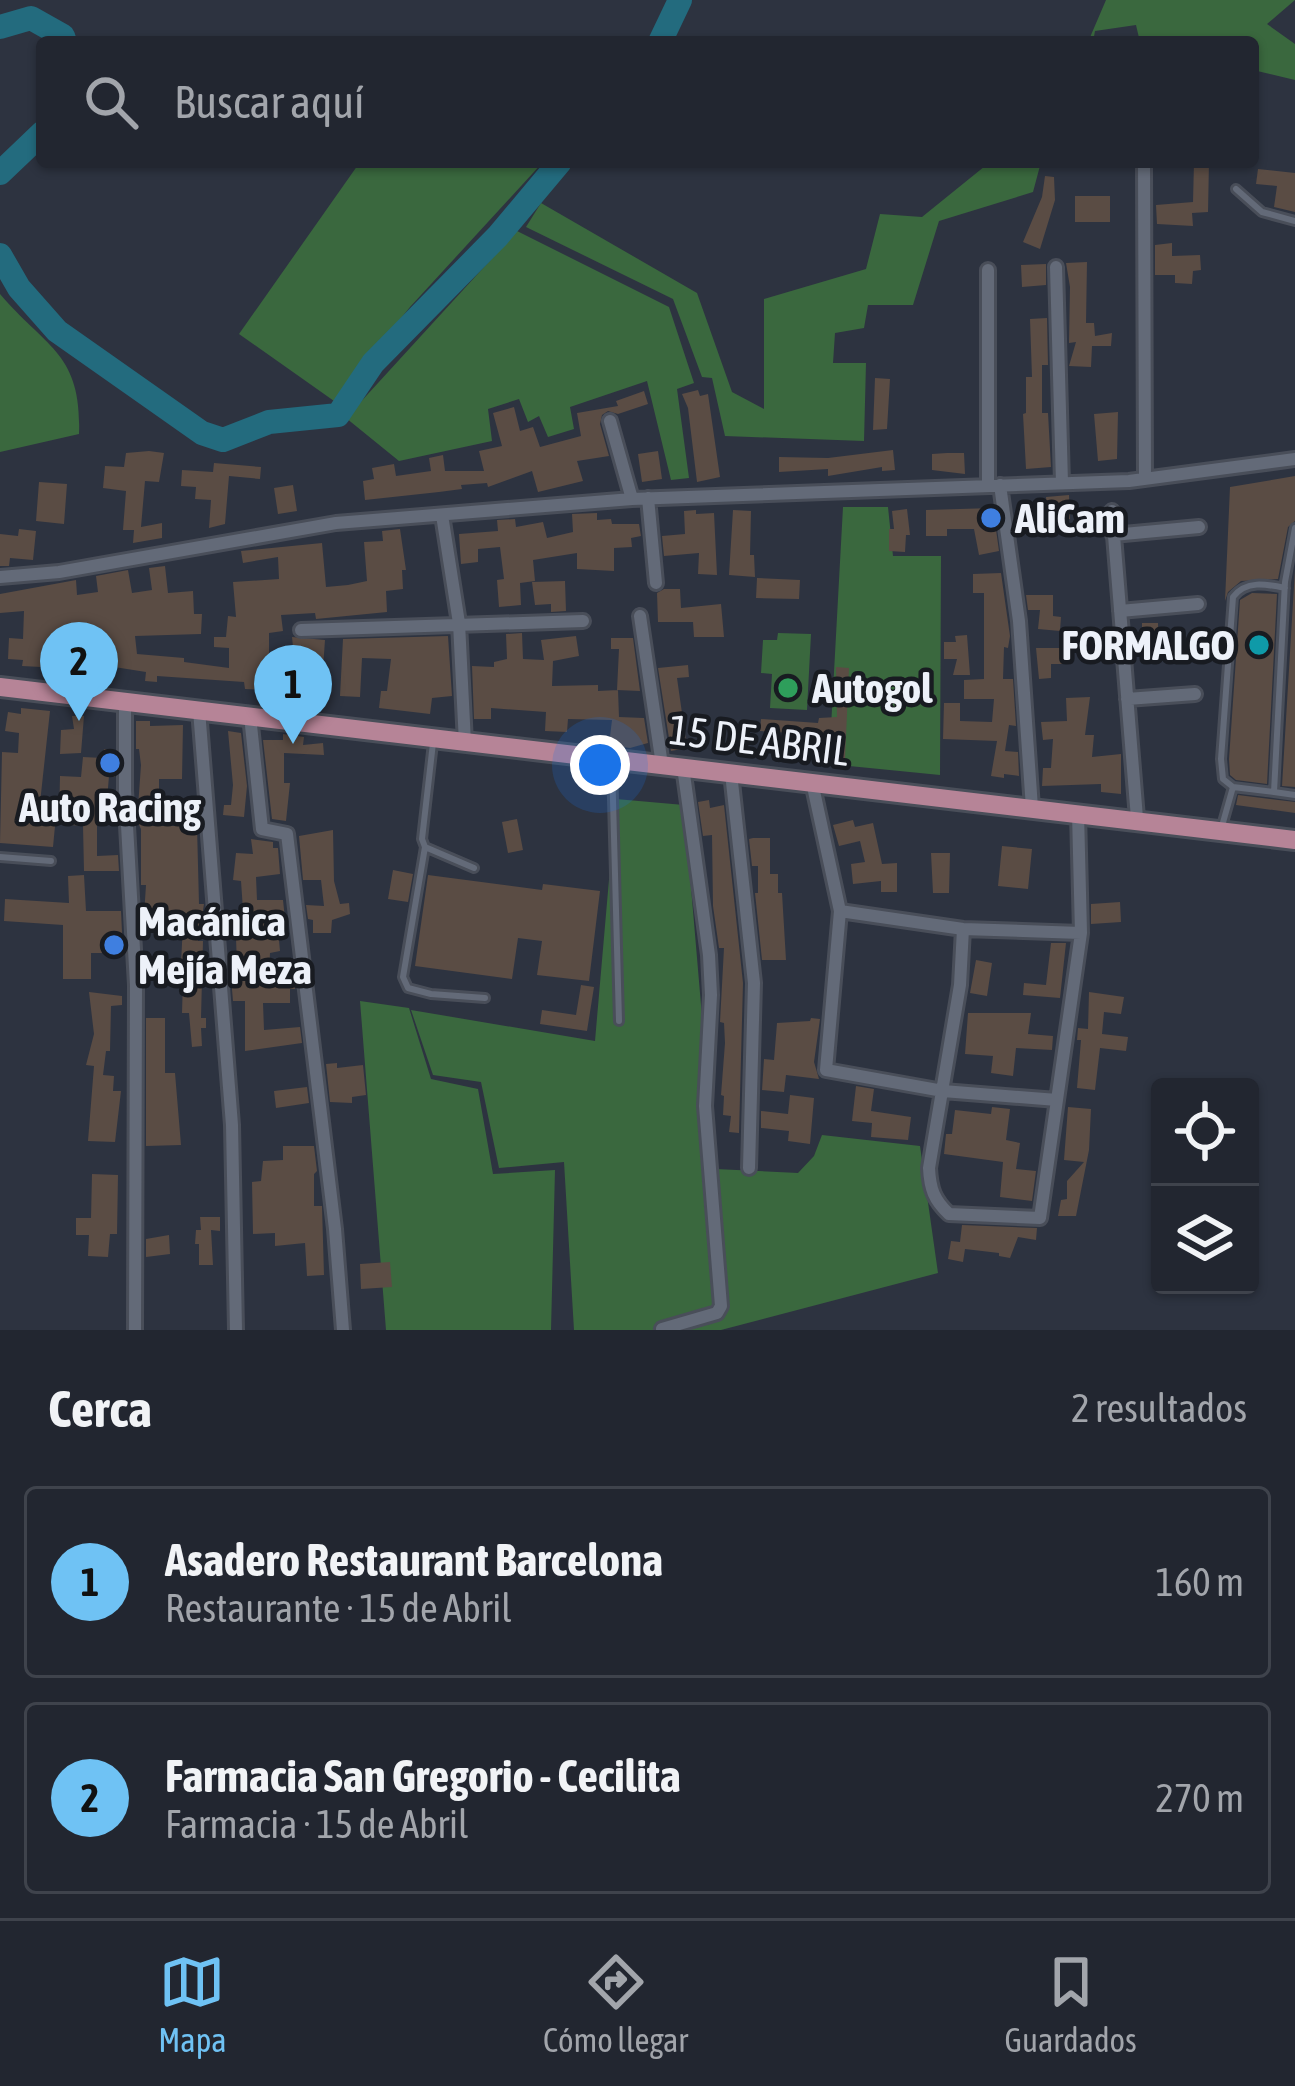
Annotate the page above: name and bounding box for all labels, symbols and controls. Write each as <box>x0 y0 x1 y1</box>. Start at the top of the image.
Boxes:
search box <box>36 36 1259 168</box>
icon: search <box>78 69 144 135</box>
text: Buscar aquí <box>174 76 364 128</box>
place label: AliCam <box>1014 494 1125 542</box>
marker: AliCam <box>978 505 1004 531</box>
place label: FORMALGO <box>1062 621 1235 669</box>
pin: 2 <box>40 622 118 721</box>
marker: FORMALGO <box>1246 632 1272 658</box>
pin: 1 <box>254 645 332 744</box>
place label: Autogol <box>811 664 933 712</box>
marker: Autogol <box>775 675 801 701</box>
street label: 15 DE ABRIL <box>666 705 852 775</box>
your location <box>570 735 630 795</box>
marker: Auto Racing <box>97 750 123 776</box>
place label: Auto Racing <box>18 783 202 831</box>
place label: Macánica Mejía Meza <box>138 897 312 993</box>
marker: Macánica Mejía Meza <box>101 932 127 958</box>
map controls <box>1151 1078 1259 1294</box>
button: locate <box>1151 1078 1259 1186</box>
button: layers <box>1151 1186 1259 1294</box>
text: Cerca <box>48 1379 152 1438</box>
text: 2 resultados <box>1071 1386 1247 1430</box>
text: Asadero Restaurant Barcelona <box>165 1534 663 1586</box>
text: 1 <box>81 1560 99 1604</box>
text: 160 m <box>1156 1560 1244 1604</box>
text: Restaurante · 15 de Abril <box>165 1586 511 1630</box>
text: Farmacia San Gregorio - Cecilita <box>165 1750 681 1802</box>
text: 2 <box>81 1776 99 1820</box>
text: 270 m <box>1156 1776 1244 1820</box>
text: Farmacia · 15 de Abril <box>165 1802 468 1846</box>
tab: Mapa <box>158 1949 227 2059</box>
tab: Cómo llegar <box>543 1949 688 2059</box>
tab: Guardados <box>1004 1949 1137 2059</box>

